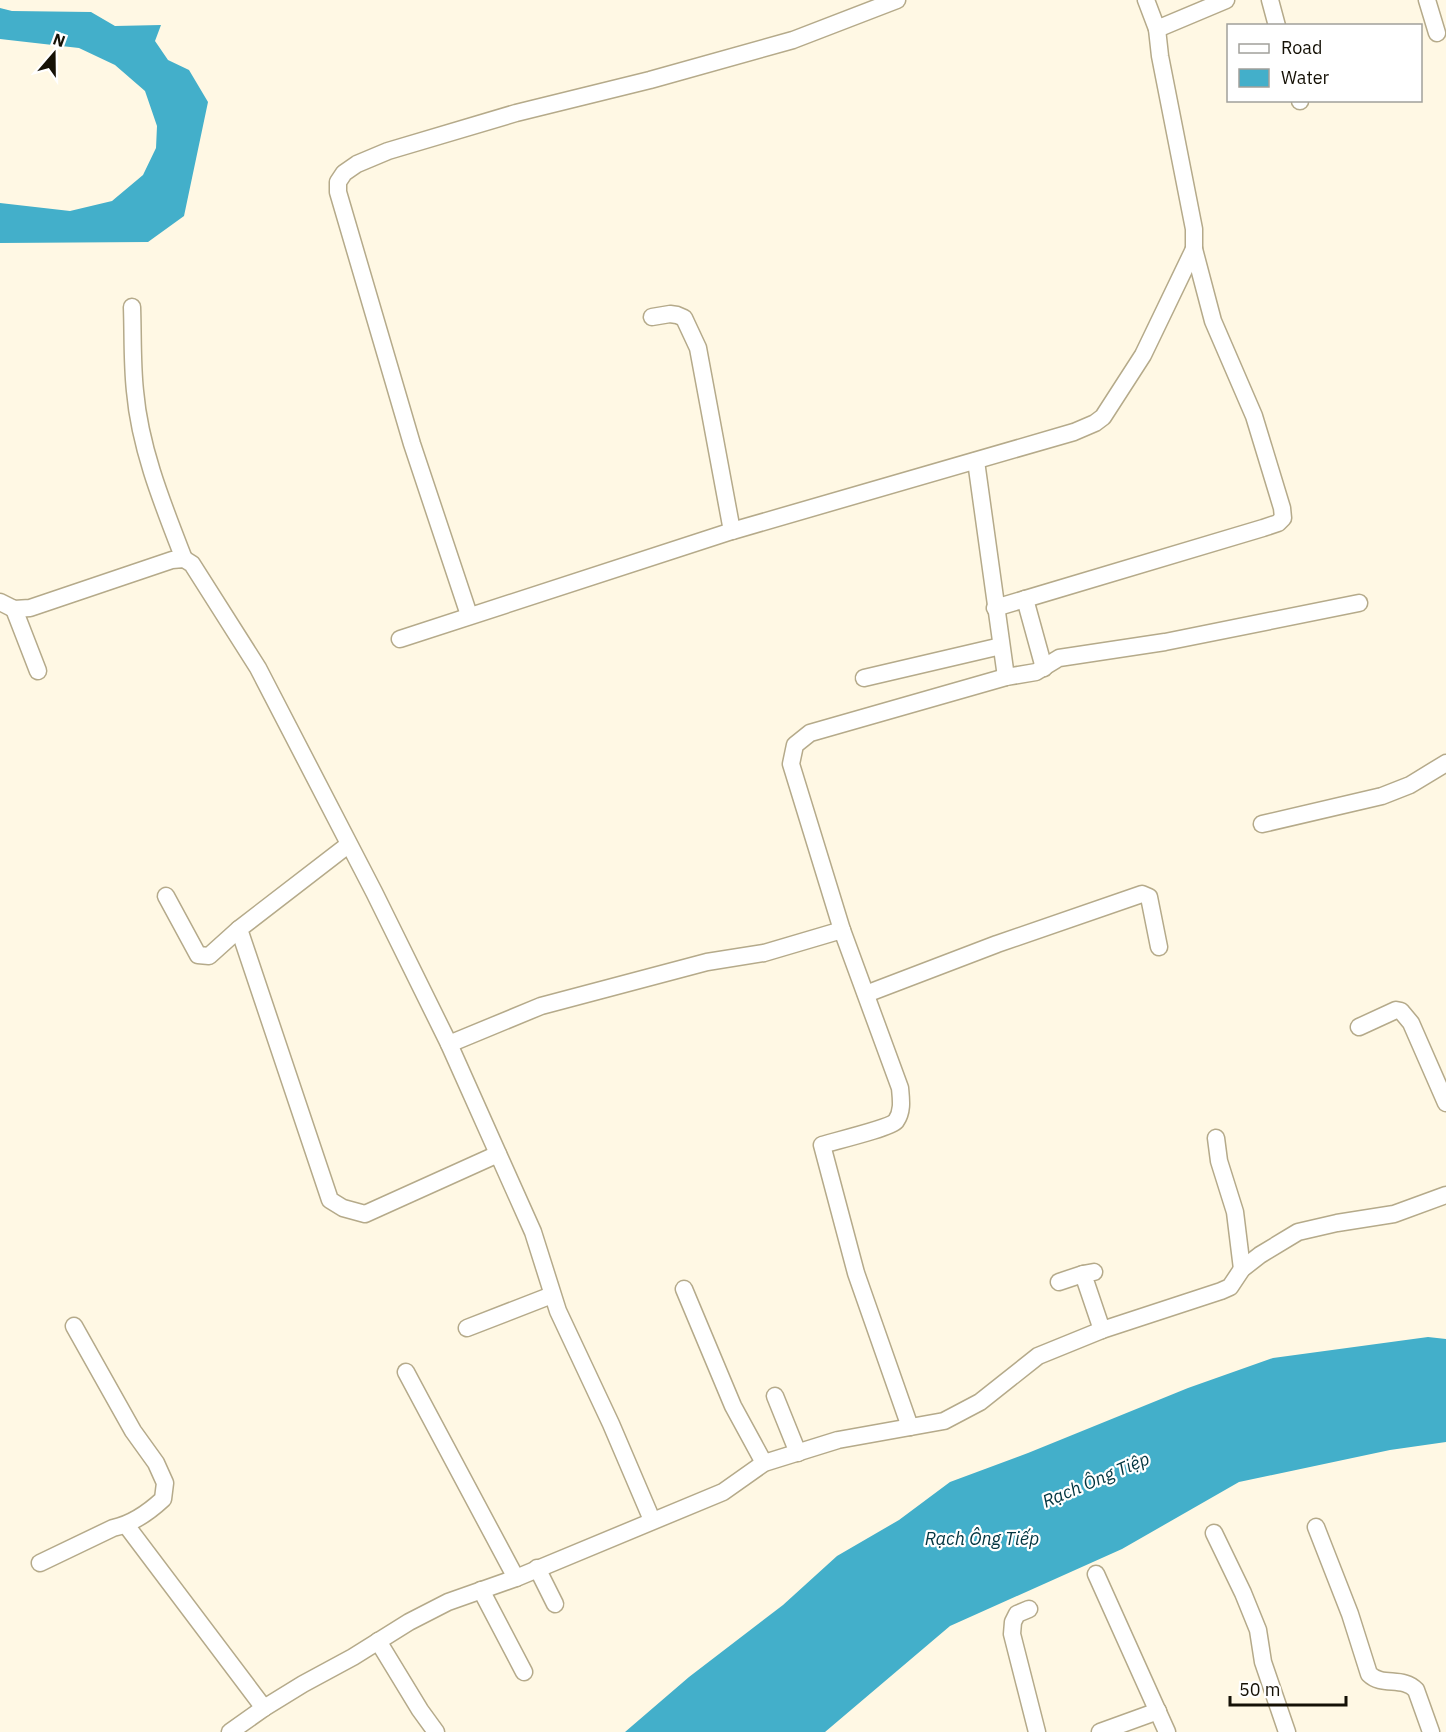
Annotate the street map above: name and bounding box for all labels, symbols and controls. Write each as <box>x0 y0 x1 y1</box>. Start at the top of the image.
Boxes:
north arrow <box>24 24 84 84</box>
legend <box>1227 24 1422 102</box>
text: N <box>50 29 68 51</box>
text: Road <box>1281 36 1322 59</box>
text: Water <box>1281 66 1330 89</box>
water label: Rạch Ông Tiệp <box>1039 1447 1153 1512</box>
water label: Rạch Ông Tiếp <box>925 1527 1039 1550</box>
scale bar <box>1230 1669 1346 1707</box>
text: 50 m <box>1239 1678 1281 1701</box>

